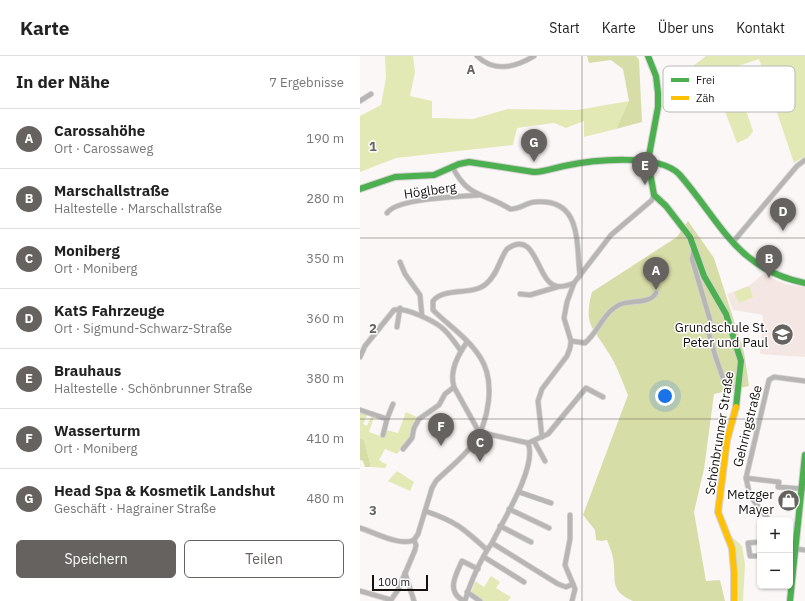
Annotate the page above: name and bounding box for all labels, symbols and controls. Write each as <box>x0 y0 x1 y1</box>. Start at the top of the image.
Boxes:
text: Karte <box>20 16 69 40</box>
text: Start <box>549 19 580 37</box>
text: Karte <box>602 19 636 37</box>
text: Über uns <box>658 19 714 37</box>
text: Kontakt <box>736 19 785 37</box>
text: A <box>467 61 476 78</box>
legend <box>663 66 795 112</box>
text: In der Nähe <box>16 71 110 93</box>
text: Frei <box>696 73 715 87</box>
text: 7 Ergebnisse <box>269 74 344 91</box>
text: Zäh <box>696 91 715 105</box>
text: Carossahöhe <box>54 121 145 140</box>
pin: G <box>521 129 547 162</box>
text: A <box>25 130 33 147</box>
text: 190 m <box>306 130 344 147</box>
text: 1 <box>369 138 377 155</box>
text: Ort · Carossaweg <box>54 140 153 157</box>
pin: E <box>632 152 658 185</box>
street label: Höglberg <box>403 178 458 203</box>
text: Marschallstraße <box>54 181 169 200</box>
text: B <box>25 190 33 207</box>
text: 280 m <box>306 190 344 207</box>
pin: D <box>770 198 796 231</box>
text: Haltestelle · Marschallstraße <box>54 200 222 217</box>
text: Moniberg <box>54 241 120 260</box>
pin: B <box>756 245 782 278</box>
text: C <box>25 250 33 267</box>
text: 350 m <box>306 250 344 267</box>
pin: A <box>643 257 669 290</box>
text: Ort · Moniberg <box>54 260 137 277</box>
text: KatS Fahrzeuge <box>54 301 165 320</box>
text: D <box>24 310 34 327</box>
text: 360 m <box>306 310 344 327</box>
place label: Grundschule St. Peter und Paul <box>675 319 768 351</box>
text: Ort · Sigmund-Schwarz-Straße <box>54 320 232 337</box>
text: 2 <box>369 320 377 337</box>
school or university icon: Grundschule St. Peter und Paul <box>770 321 796 347</box>
text: Brauhaus <box>54 361 121 380</box>
text: E <box>25 370 33 387</box>
text: 380 m <box>306 370 344 387</box>
street label: Schönbrunner Straße <box>701 370 738 496</box>
text: Haltestelle · Schönbrunner Straße <box>54 380 252 397</box>
street label: Gehringstraße <box>729 383 766 469</box>
your location <box>655 386 675 406</box>
pin: F <box>428 413 454 446</box>
text: Wasserturm <box>54 421 140 440</box>
pin: C <box>467 429 493 462</box>
text: F <box>25 430 33 447</box>
text: 410 m <box>306 430 344 447</box>
text: Ort · Moniberg <box>54 440 137 457</box>
text: Head Spa & Kosmetik Landshut <box>54 481 275 500</box>
place label: Metzger Mayer <box>727 486 774 518</box>
shop icon: Metzger Mayer <box>776 488 802 514</box>
text: G <box>24 490 34 507</box>
text: 480 m <box>306 490 344 507</box>
text: Geschäft · Hagrainer Straße <box>54 500 216 517</box>
text: 3 <box>369 502 377 519</box>
map controls <box>757 517 793 589</box>
button: + <box>757 517 793 553</box>
button: Speichern <box>16 540 176 578</box>
button: Teilen <box>184 540 344 578</box>
button: − <box>757 553 793 589</box>
scale bar <box>372 573 428 592</box>
text: 100 m <box>378 575 410 589</box>

